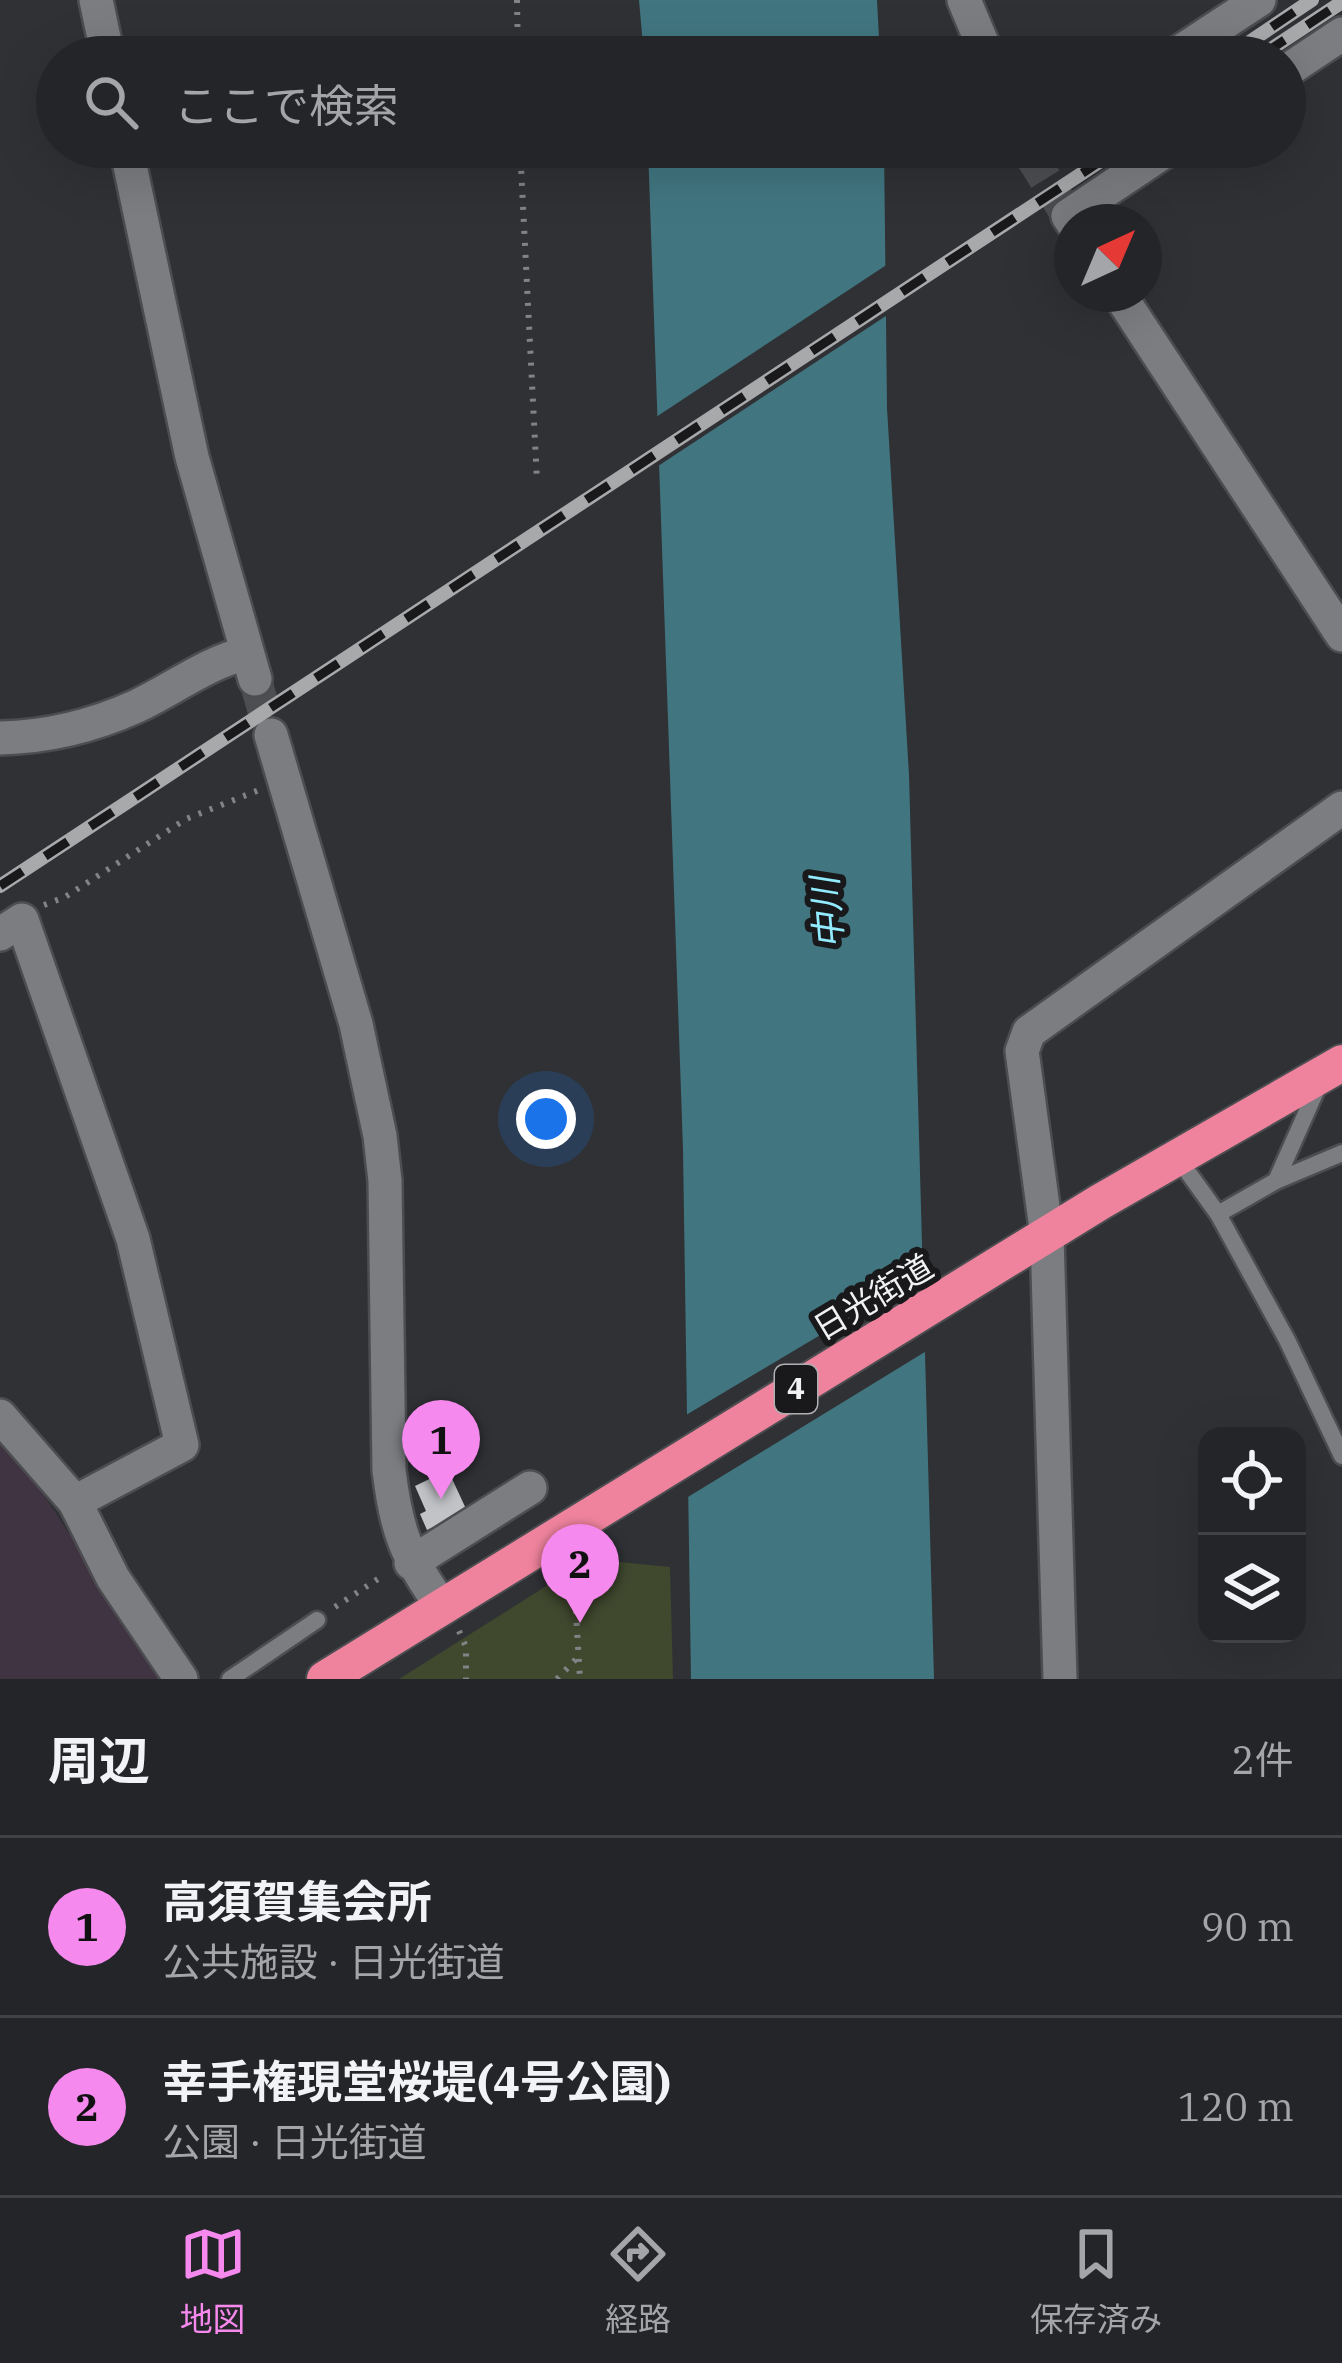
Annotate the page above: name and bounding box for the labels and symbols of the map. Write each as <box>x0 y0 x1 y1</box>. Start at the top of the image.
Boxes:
north arrow <box>1054 204 1162 312</box>
water label: 中川 <box>800 871 853 951</box>
your location <box>516 1089 576 1149</box>
street label: 日光街道 <box>805 1244 940 1349</box>
road number: 4 <box>775 1365 817 1413</box>
pin: 1 <box>402 1400 480 1499</box>
pin: 2 <box>541 1524 619 1623</box>

